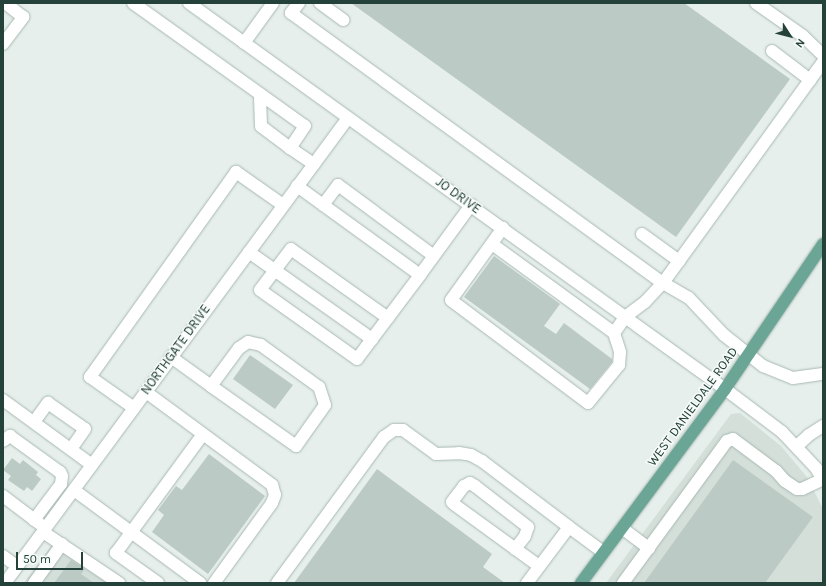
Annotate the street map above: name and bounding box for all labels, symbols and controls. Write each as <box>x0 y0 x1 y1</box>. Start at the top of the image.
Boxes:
north arrow <box>770 16 810 56</box>
text: N <box>793 36 808 50</box>
street label: JO DRIVE <box>433 175 483 217</box>
street label: NORTHGATE DRIVE <box>138 302 214 398</box>
street label: WEST DANIELDALE ROAD <box>645 344 741 470</box>
scale bar <box>18 544 85 570</box>
text: 50 m <box>23 552 51 566</box>

